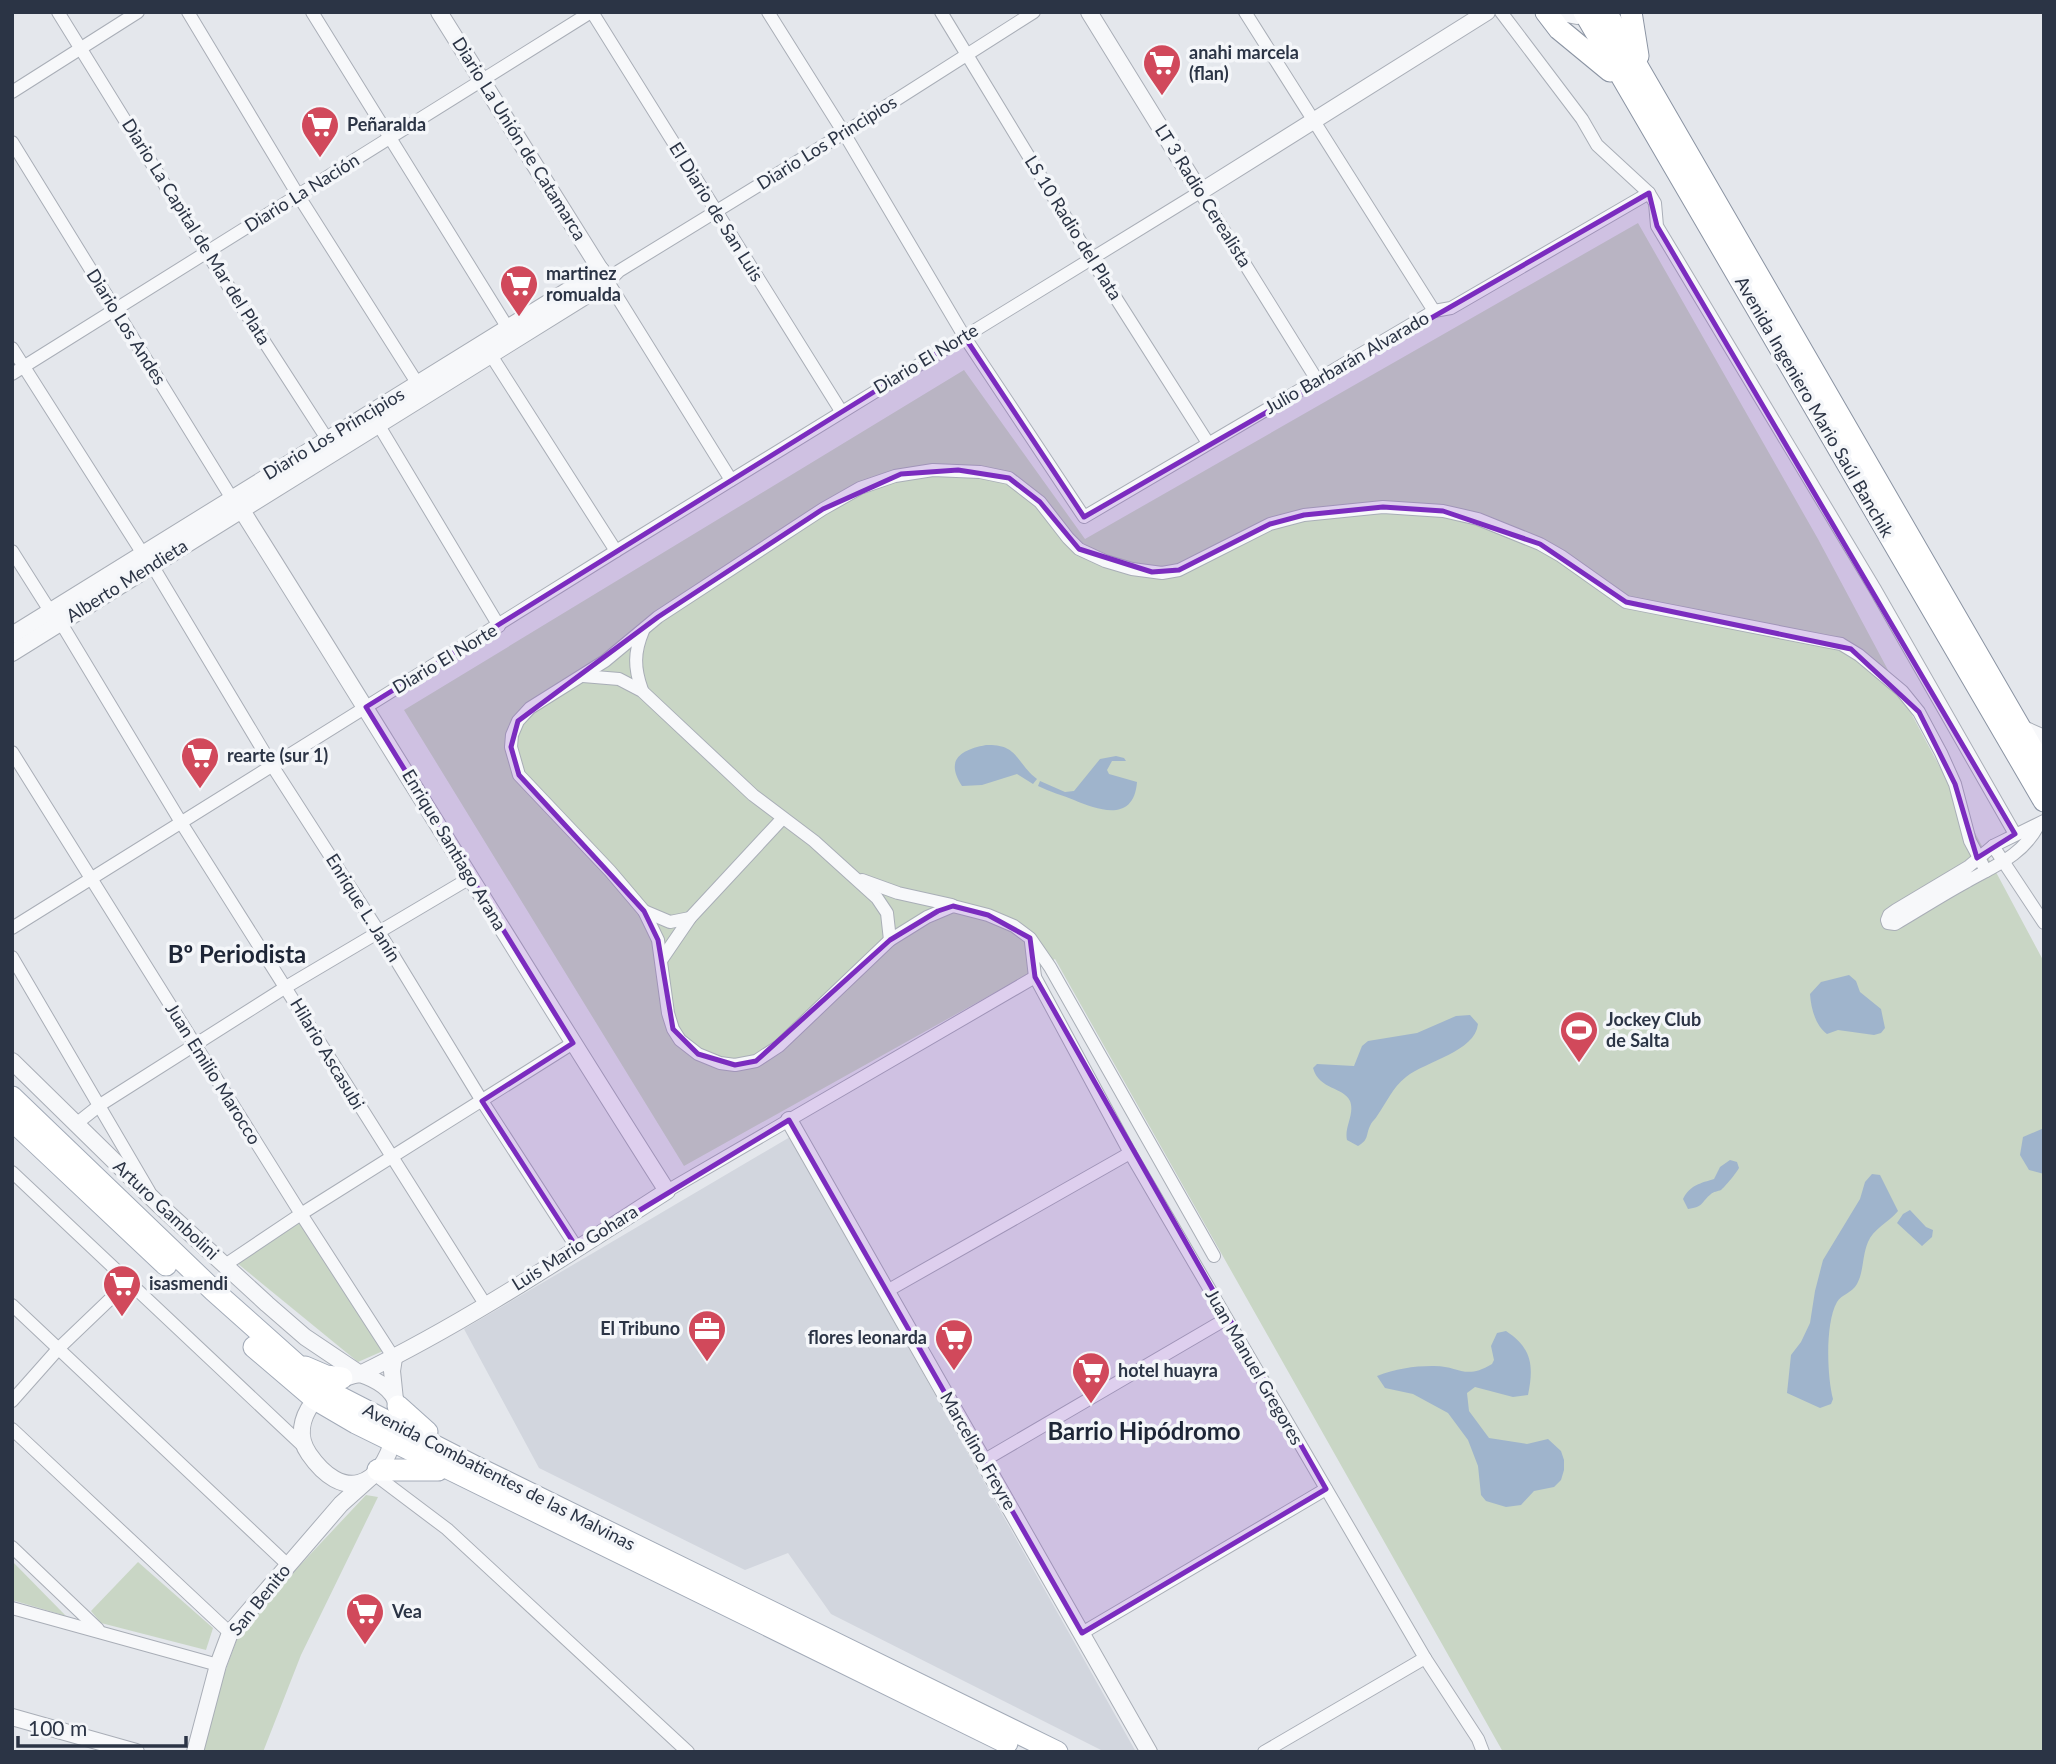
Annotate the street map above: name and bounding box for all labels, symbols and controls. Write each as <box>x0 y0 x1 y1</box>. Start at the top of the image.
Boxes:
street label: Diario La Unión de Catamarca <box>448 33 592 244</box>
place label: anahi marcela (flan) <box>1189 41 1299 84</box>
supermarket icon: anahi marcela (flan) <box>1141 42 1183 97</box>
street label: Diario Los Principios <box>753 90 901 194</box>
supermarket icon: Peñaralda <box>299 104 341 159</box>
place label: Peñaralda <box>347 113 426 135</box>
street label: Diario La Capital de Mar del Plata <box>118 114 276 349</box>
street label: LT 3 Radio Cerealista <box>1151 120 1257 271</box>
street label: El Diario de San Luis <box>665 138 769 285</box>
street label: Diario La Nación <box>240 148 363 236</box>
street label: LS 10 Radio del Plata <box>1021 151 1127 304</box>
place label: martinez romualda <box>546 262 621 305</box>
supermarket icon: martinez romualda <box>498 263 540 318</box>
street label: Diario Los Andes <box>82 264 171 389</box>
street label: Avenida Ingeniero Mario Saúl Banchik <box>1731 272 1899 542</box>
street label: Julio Barbarán Alvarado <box>1260 306 1433 418</box>
street label: Diario El Norte <box>869 318 982 398</box>
street label: Diario Los Principios <box>259 382 408 484</box>
street label: Alberto Mendieta <box>62 534 191 626</box>
street label: Diario El Norte <box>388 618 501 698</box>
supermarket icon: rearte (sur 1) <box>179 735 221 790</box>
place label: rearte (sur 1) <box>227 744 328 766</box>
street label: Enrique Santiago Arana <box>398 765 512 934</box>
street label: Enrique L. Janín <box>322 849 406 966</box>
district label: Bº Periodista <box>168 939 306 968</box>
street label: Hilario Ascasubi <box>286 994 370 1113</box>
street label: Juan Emilio Marocco <box>161 999 266 1148</box>
place label: Jockey Club de Salta <box>1606 1008 1701 1051</box>
sports icon: Jockey Club de Salta <box>1558 1009 1600 1064</box>
street label: Arturo Gambolini <box>109 1155 224 1264</box>
street label: Luis Mario Gohara <box>508 1200 641 1295</box>
supermarket icon: isasmendi <box>101 1263 143 1318</box>
place label: isasmendi <box>149 1272 228 1294</box>
street label: Juan Manuel Gregores <box>1201 1285 1309 1449</box>
office icon: El Tribuno <box>686 1308 728 1363</box>
place label: El Tribuno <box>600 1317 680 1339</box>
supermarket icon: flores leonarda <box>933 1317 975 1372</box>
place label: flores leonarda <box>808 1326 927 1348</box>
supermarket icon: hotel huayra <box>1070 1350 1112 1405</box>
place label: hotel huayra <box>1118 1359 1218 1381</box>
street label: Marcelino Freyre <box>936 1388 1022 1513</box>
street label: Avenida Combatientes de las Malvinas <box>360 1398 639 1555</box>
district label: Barrio Hipódromo <box>1047 1416 1241 1445</box>
street label: San Benito <box>224 1559 295 1639</box>
supermarket icon: Vea <box>344 1591 386 1646</box>
place label: Vea <box>391 1600 422 1622</box>
scale bar <box>18 1704 186 1748</box>
text: 100 m <box>28 1715 87 1740</box>

